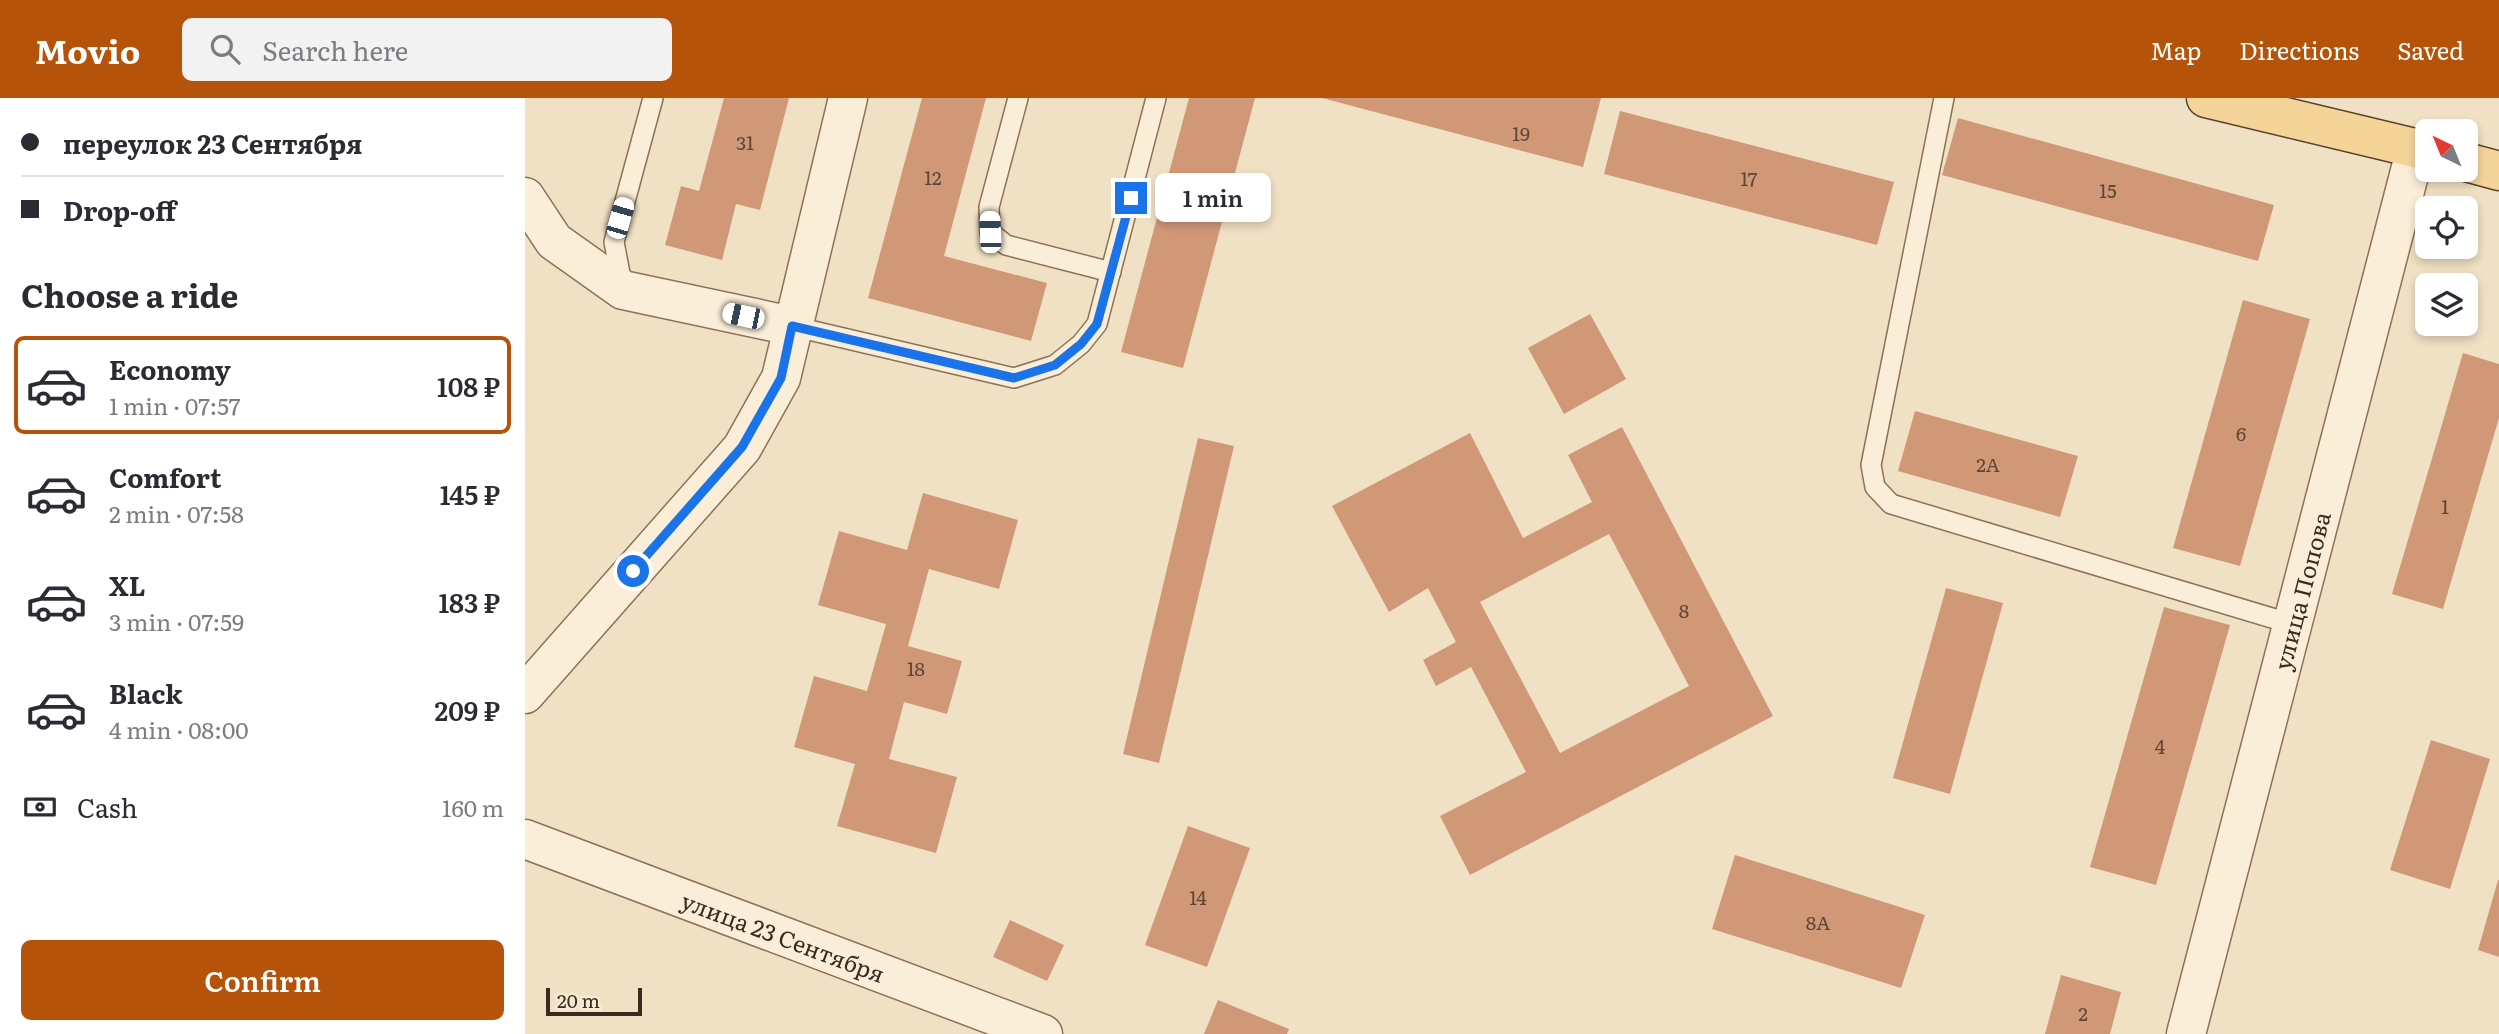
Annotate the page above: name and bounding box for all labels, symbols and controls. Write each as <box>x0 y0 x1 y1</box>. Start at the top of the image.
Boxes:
search box <box>182 18 672 81</box>
text: Movio <box>35 25 140 74</box>
icon: search <box>206 30 244 68</box>
text: Search here <box>262 30 408 69</box>
text: Map <box>2150 32 2201 67</box>
text: Directions <box>2239 32 2359 67</box>
text: Saved <box>2397 32 2464 67</box>
house number: 19 <box>1512 119 1530 147</box>
north arrow <box>2415 119 2478 182</box>
map controls <box>2415 119 2478 336</box>
text: переулок 23 Сентября <box>63 123 362 162</box>
house number: 31 <box>736 128 754 156</box>
house number: 12 <box>924 163 942 191</box>
house number: 17 <box>1741 164 1758 192</box>
callout: 1 min <box>1155 174 1271 222</box>
house number: 15 <box>2099 176 2117 204</box>
text: 1 min <box>1183 180 1243 214</box>
route end <box>1115 182 1147 214</box>
text: Drop-off <box>63 190 176 229</box>
car <box>605 195 636 241</box>
button: locate <box>2415 196 2478 259</box>
car <box>979 211 1002 253</box>
text: Choose a ride <box>21 270 238 318</box>
button: layers <box>2415 273 2478 336</box>
car <box>721 301 766 331</box>
text: Economy <box>109 349 231 388</box>
icon: car <box>25 354 88 417</box>
text: 108 ₽ <box>437 366 500 405</box>
text: 1 min · 07:57 <box>109 388 240 422</box>
house number: 6 <box>2236 419 2246 447</box>
house number: 2А <box>1976 450 2000 478</box>
text: Comfort <box>109 457 221 496</box>
icon: car <box>25 462 88 525</box>
text: 145 ₽ <box>440 474 500 513</box>
house number: 1 <box>2441 492 2449 520</box>
text: 2 min · 07:58 <box>109 496 244 530</box>
street label: улица Попова <box>2264 507 2338 674</box>
route start <box>617 555 649 587</box>
text: XL <box>109 565 146 604</box>
icon: car <box>25 570 88 633</box>
text: 183 ₽ <box>438 582 500 621</box>
house number: 8 <box>1679 596 1689 624</box>
text: 3 min · 07:59 <box>109 604 244 638</box>
house number: 18 <box>907 654 925 682</box>
text: Black <box>109 673 183 712</box>
icon: car <box>25 678 88 741</box>
text: 209 ₽ <box>435 690 500 729</box>
text: 4 min · 08:00 <box>109 712 249 746</box>
house number: 4 <box>2155 732 2166 760</box>
text: Cash <box>77 787 138 826</box>
icon: cash <box>21 788 59 826</box>
text: 160 m <box>442 790 504 824</box>
street label: улица 23 Сентября <box>677 882 890 990</box>
house number: 14 <box>1189 883 1207 911</box>
house number: 8А <box>1806 908 1830 936</box>
button: Confirm <box>21 940 504 1020</box>
scale bar <box>546 985 642 1017</box>
text: 20 m <box>557 986 600 1014</box>
house number: 2 <box>2078 999 2088 1027</box>

